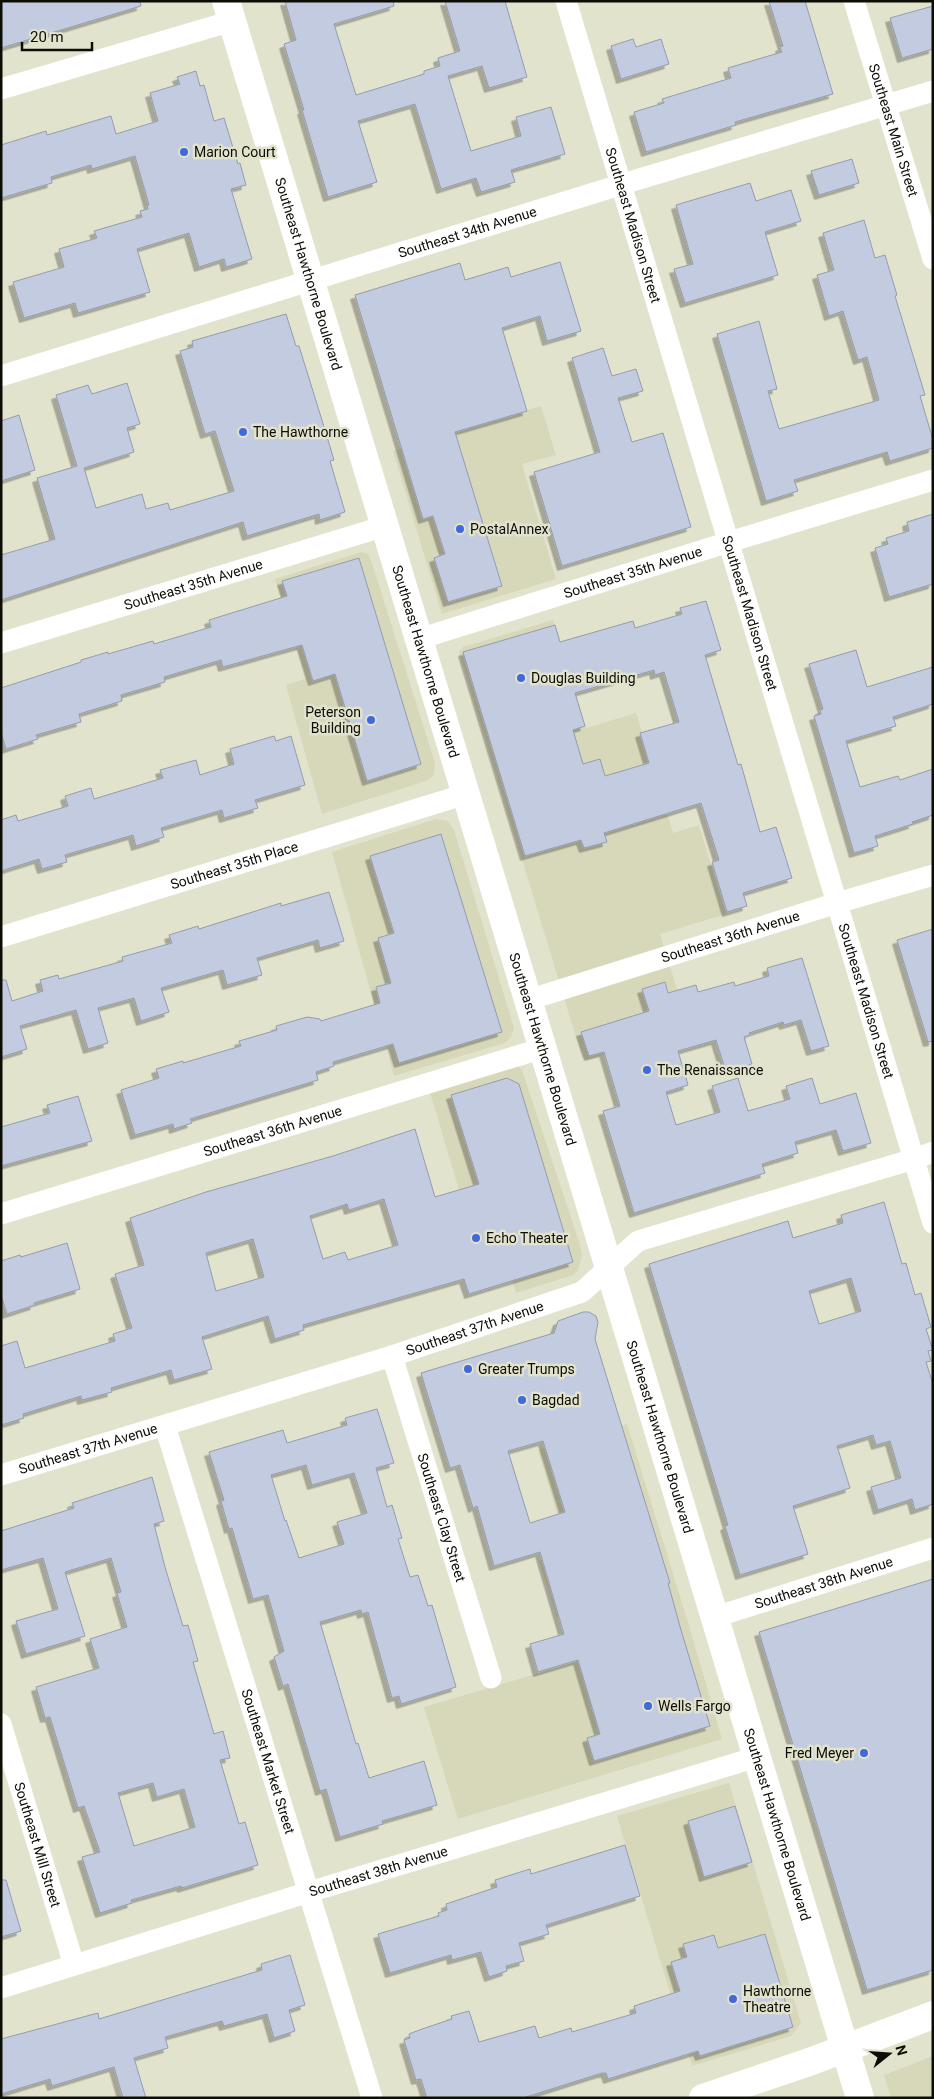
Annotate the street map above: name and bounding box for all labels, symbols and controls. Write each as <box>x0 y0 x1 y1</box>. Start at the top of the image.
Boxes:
scale bar <box>22 20 92 52</box>
text: 20 m <box>30 28 64 46</box>
street label: Southeast Main Street <box>866 62 922 199</box>
place label: Marion Court <box>194 144 276 160</box>
marker: Marion Court <box>178 146 190 158</box>
street label: Southeast Madison Street <box>602 146 664 305</box>
street label: Southeast Hawthorne Boulevard <box>272 175 345 372</box>
street label: Southeast 34th Avenue <box>396 203 538 261</box>
place label: The Hawthorne <box>253 424 348 440</box>
marker: The Hawthorne <box>237 426 249 438</box>
place label: PostalAnnex <box>470 521 549 537</box>
marker: PostalAnnex <box>454 523 466 535</box>
street label: Southeast Madison Street <box>719 533 781 693</box>
street label: Southeast 35th Avenue <box>562 543 704 601</box>
street label: Southeast 35th Avenue <box>122 556 265 613</box>
street label: Southeast Hawthorne Boulevard <box>389 563 462 760</box>
place label: Douglas Building <box>531 670 636 686</box>
marker: Douglas Building <box>515 672 527 684</box>
place label: Peterson Building <box>305 704 361 736</box>
marker: Peterson Building <box>365 714 377 726</box>
street label: Southeast 35th Place <box>168 838 300 892</box>
street label: Southeast 36th Avenue <box>659 907 801 966</box>
street label: Southeast Madison Street <box>835 921 897 1081</box>
street label: Southeast Hawthorne Boulevard <box>506 951 580 1147</box>
place label: The Renaissance <box>657 1062 763 1078</box>
marker: The Renaissance <box>641 1064 653 1076</box>
street label: Southeast 36th Avenue <box>201 1102 344 1160</box>
place label: Echo Theater <box>486 1230 568 1246</box>
marker: Echo Theater <box>470 1232 482 1244</box>
street label: Southeast 37th Avenue <box>404 1298 546 1359</box>
street label: Southeast Hawthorne Boulevard <box>623 1338 697 1535</box>
place label: Greater Trumps <box>478 1361 575 1377</box>
marker: Greater Trumps <box>462 1363 474 1375</box>
place label: Bagdad <box>532 1392 580 1408</box>
marker: Bagdad <box>516 1394 528 1406</box>
street label: Southeast 37th Avenue <box>17 1420 159 1477</box>
street label: Southeast Clay Street <box>414 1451 469 1584</box>
street label: Southeast 38th Avenue <box>753 1553 895 1612</box>
street label: Southeast Market Street <box>238 1687 298 1836</box>
place label: Wells Fargo <box>658 1698 731 1714</box>
marker: Wells Fargo <box>642 1700 654 1712</box>
street label: Southeast Hawthorne Boulevard <box>741 1726 814 1923</box>
place label: Fred Meyer <box>785 1745 854 1761</box>
marker: Fred Meyer <box>858 1747 870 1759</box>
street label: Southeast Mill Street <box>11 1780 64 1909</box>
street label: Southeast 38th Avenue <box>307 1843 450 1900</box>
place label: Hawthorne Theatre <box>743 1983 811 2015</box>
marker: Hawthorne Theatre <box>727 1993 739 2005</box>
north arrow <box>864 2029 914 2079</box>
text: N <box>892 2043 911 2057</box>

